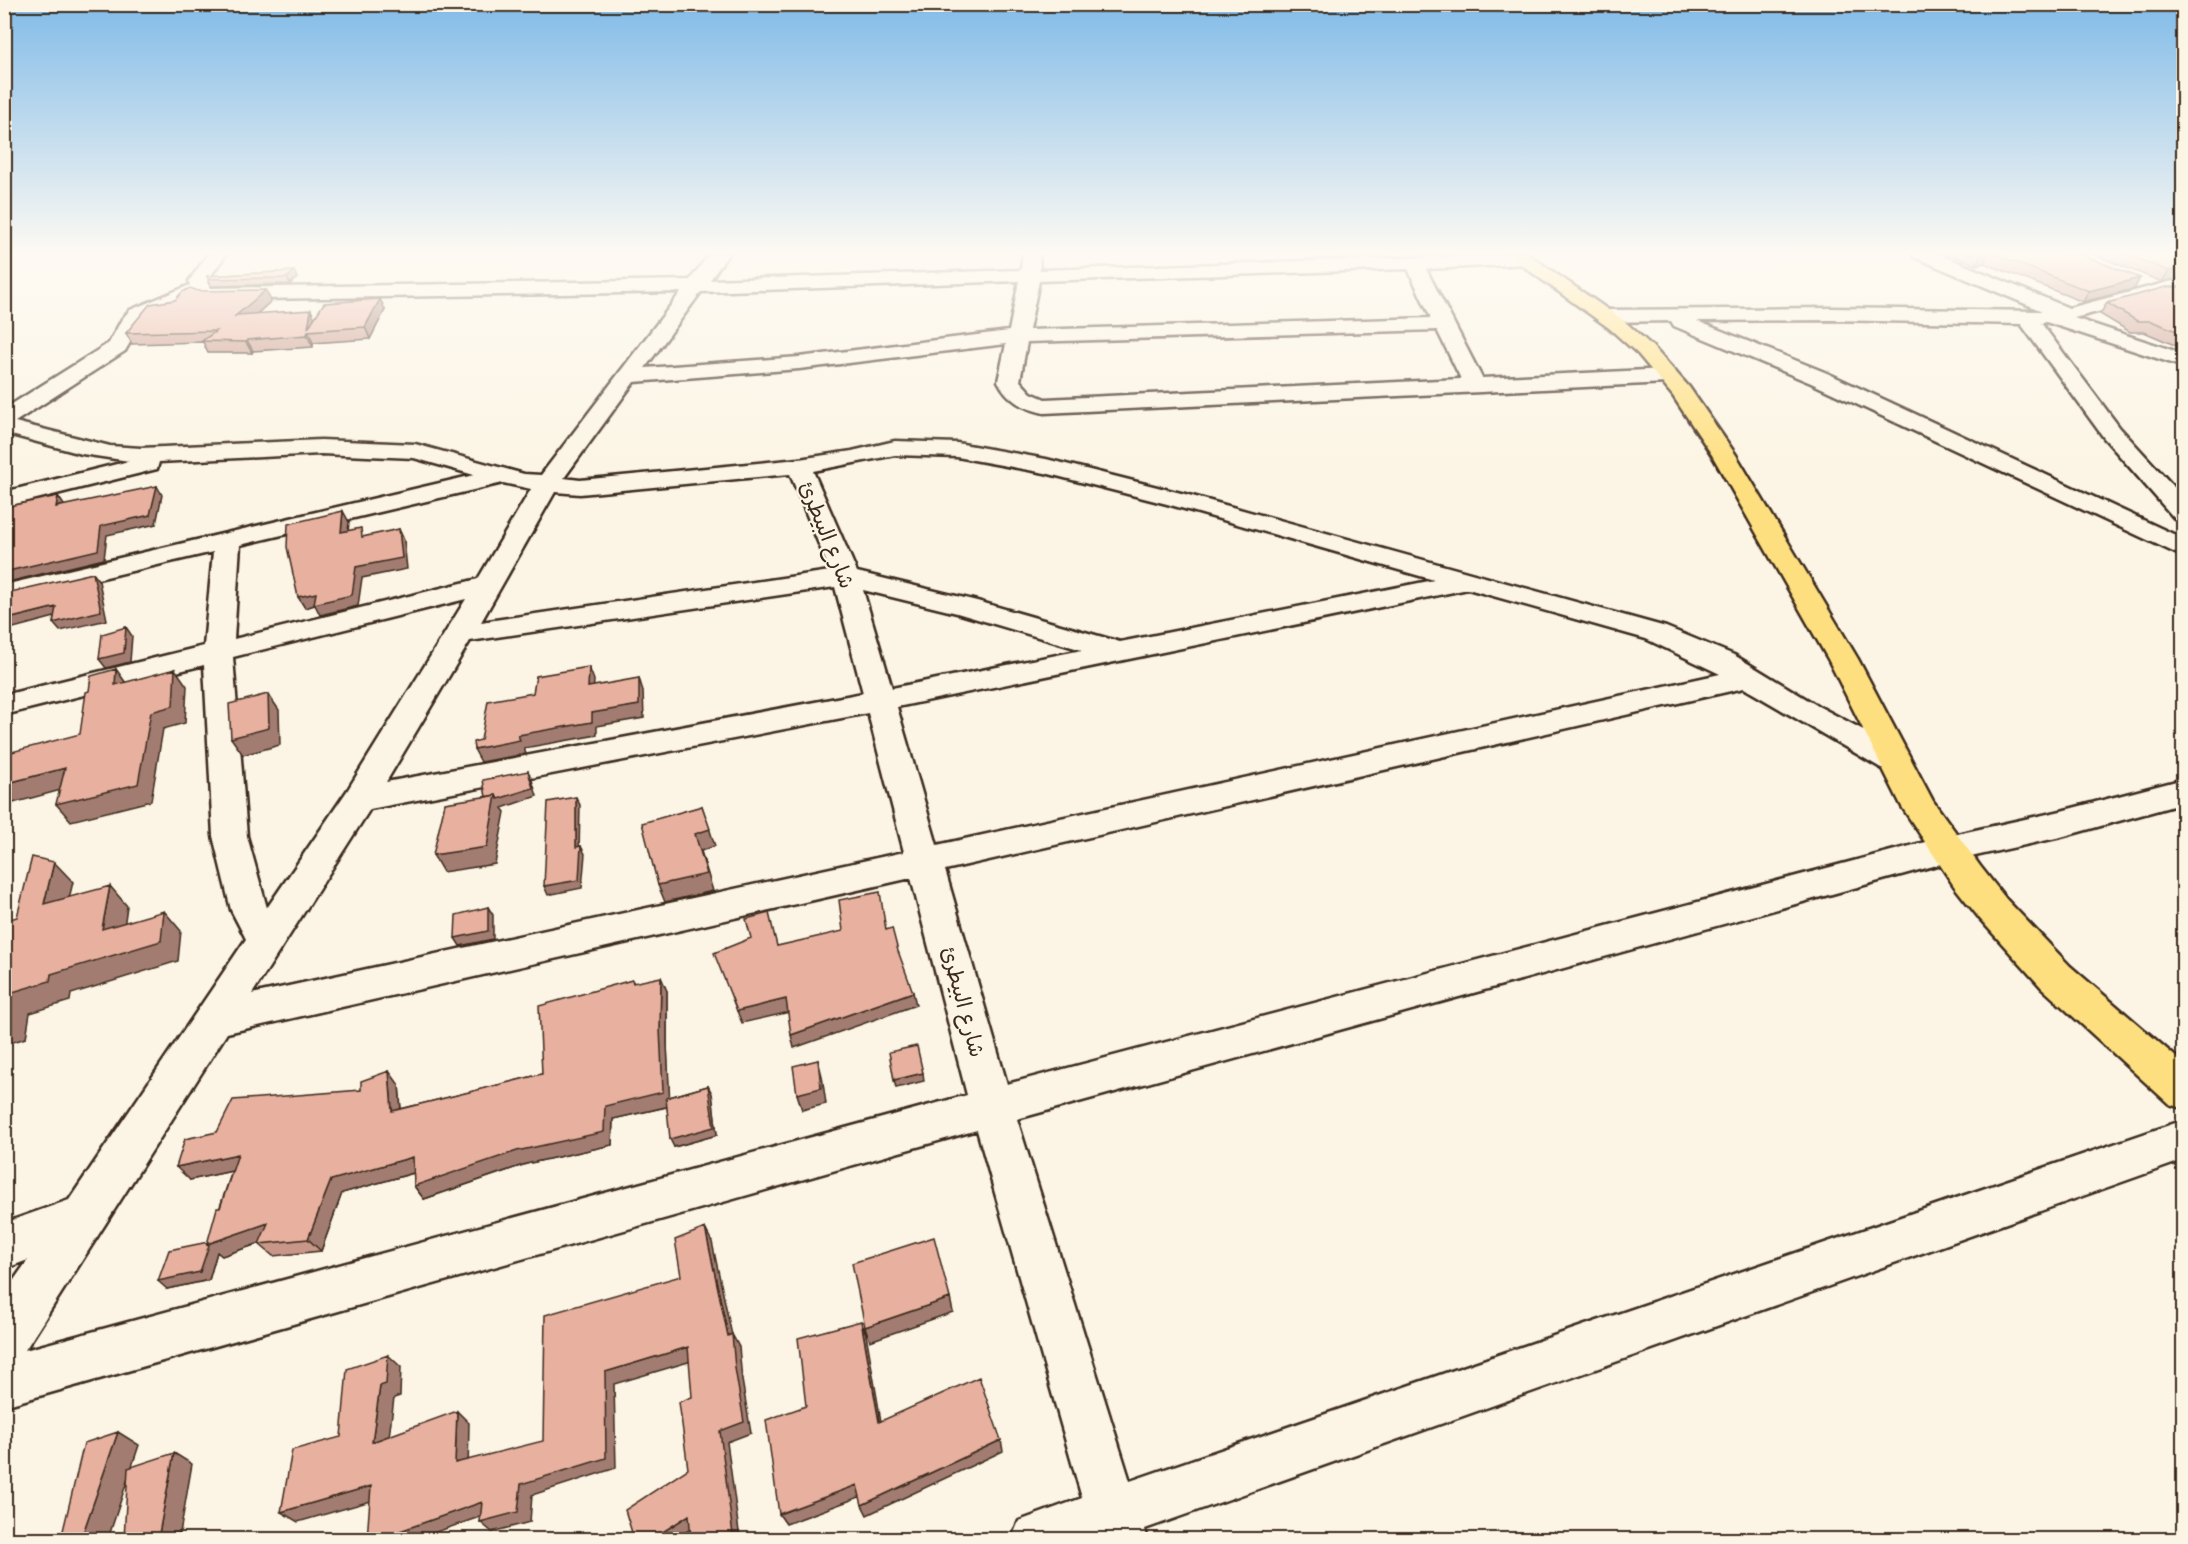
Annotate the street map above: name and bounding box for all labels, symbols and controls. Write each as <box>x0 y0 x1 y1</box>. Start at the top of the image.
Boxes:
street label: شارع البيطرئ <box>788 476 866 594</box>
street label: شارع البيطرئ <box>930 943 996 1061</box>

